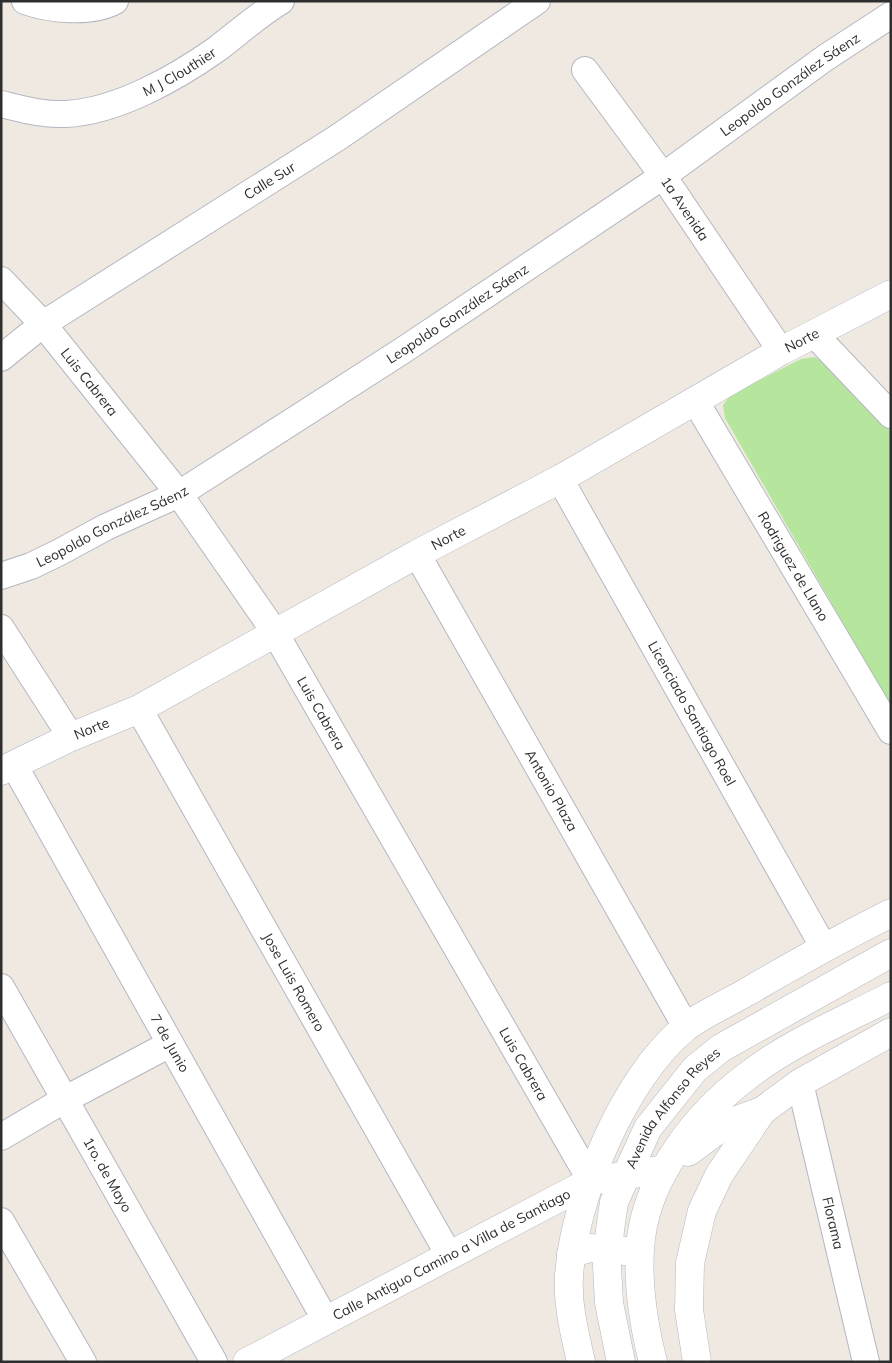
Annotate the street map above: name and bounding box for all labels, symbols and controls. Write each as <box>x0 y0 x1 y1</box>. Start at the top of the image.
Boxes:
street label: Leopoldo González Sáenz <box>717 29 863 140</box>
street label: M J Clouthier <box>140 43 220 100</box>
street label: Calle Sur <box>240 157 299 204</box>
street label: 1a Avenida <box>657 173 713 244</box>
street label: Leopoldo González Sáenz <box>383 260 532 368</box>
street label: Norte <box>782 324 822 357</box>
street label: Luis Cabrera <box>57 344 122 419</box>
street label: Leopoldo González Sáenz <box>33 481 192 571</box>
street label: Rodriguez de Llano <box>754 508 833 625</box>
street label: Norte <box>428 521 469 554</box>
street label: Licenciado Santiago Roel <box>644 638 740 789</box>
street label: Luis Cabrera <box>293 673 350 753</box>
street label: Norte <box>71 713 112 744</box>
street label: Antonio Plaza <box>521 746 582 834</box>
street label: Jose Luis Romero <box>259 929 329 1035</box>
street label: 7 de Junio <box>147 1011 194 1076</box>
street label: Luis Cabrera <box>495 1024 552 1104</box>
street label: Avenida Alfonso Reyes <box>622 1043 724 1171</box>
street label: 1ro. de Mayo <box>79 1134 136 1216</box>
street label: Calle Antiguo Camino a Villa de Santiago <box>330 1185 573 1324</box>
street label: Florama <box>818 1195 848 1251</box>

